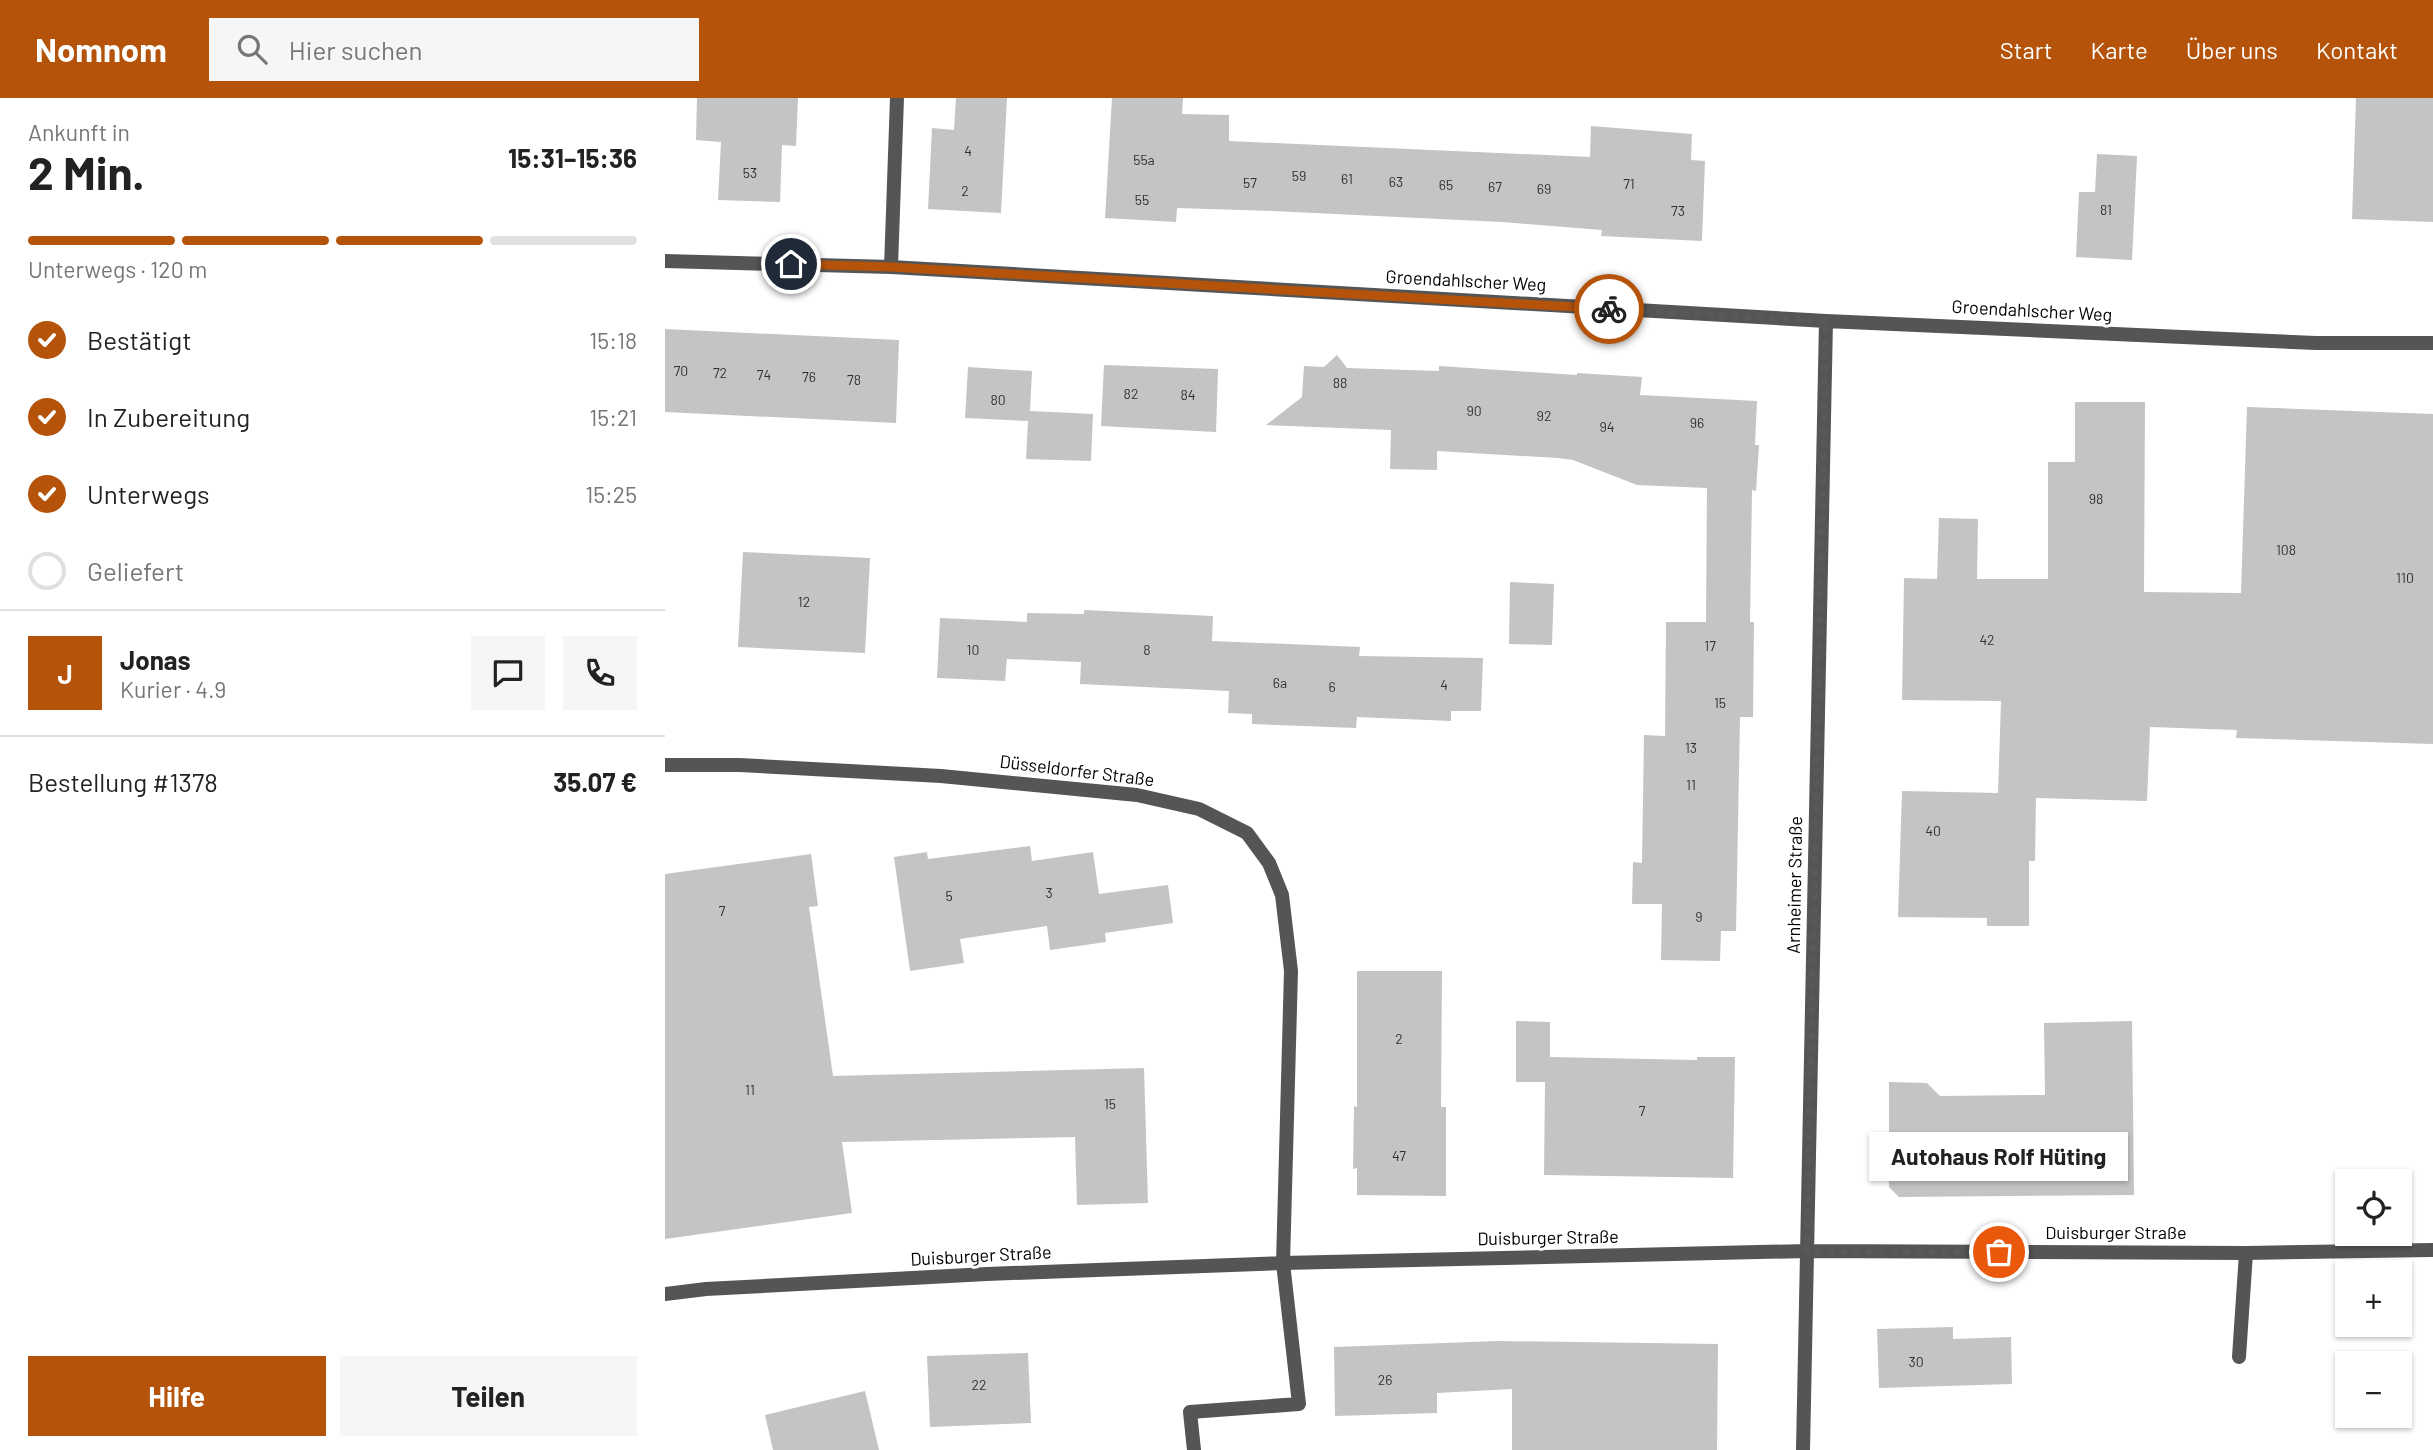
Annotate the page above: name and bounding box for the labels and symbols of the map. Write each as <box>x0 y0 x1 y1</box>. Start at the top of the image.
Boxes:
house number: 4 <box>964 142 972 159</box>
house number: 55a <box>1133 151 1155 168</box>
house number: 53 <box>743 164 757 181</box>
house number: 59 <box>1292 167 1306 184</box>
house number: 61 <box>1341 170 1353 187</box>
house number: 63 <box>1389 173 1403 190</box>
house number: 57 <box>1243 174 1257 191</box>
house number: 71 <box>1623 175 1635 192</box>
house number: 65 <box>1439 176 1453 193</box>
house number: 67 <box>1488 178 1502 195</box>
house number: 69 <box>1537 180 1551 197</box>
house number: 2 <box>961 182 969 199</box>
house number: 55 <box>1135 191 1149 208</box>
house number: 81 <box>2100 201 2112 218</box>
house number: 73 <box>1671 202 1685 219</box>
pin <box>761 234 821 294</box>
street label: Groendahlscher Weg <box>1385 265 1547 295</box>
courier <box>1574 274 1644 344</box>
street label: Groendahlscher Weg <box>1951 295 2113 325</box>
house number: 70 <box>674 362 688 379</box>
house number: 72 <box>713 364 727 381</box>
house number: 74 <box>757 366 771 383</box>
house number: 76 <box>802 368 816 385</box>
house number: 78 <box>847 371 861 388</box>
house number: 88 <box>1333 374 1347 391</box>
house number: 82 <box>1124 385 1138 402</box>
house number: 84 <box>1180 386 1196 403</box>
house number: 80 <box>990 391 1006 408</box>
house number: 90 <box>1466 402 1482 419</box>
house number: 92 <box>1537 407 1551 424</box>
house number: 96 <box>1690 414 1704 431</box>
house number: 94 <box>1599 418 1615 435</box>
house number: 98 <box>2089 490 2103 507</box>
house number: 108 <box>2276 541 2296 558</box>
house number: 110 <box>2396 569 2414 586</box>
house number: 12 <box>798 593 810 610</box>
house number: 42 <box>1979 631 1995 648</box>
house number: 17 <box>1704 637 1716 654</box>
house number: 10 <box>967 641 979 658</box>
house number: 8 <box>1143 641 1151 658</box>
house number: 6a <box>1273 674 1287 691</box>
house number: 4 <box>1440 676 1448 693</box>
house number: 6 <box>1328 678 1336 695</box>
house number: 15 <box>1714 694 1726 711</box>
house number: 13 <box>1685 739 1697 756</box>
street label: Düsseldorfer Straße <box>999 750 1156 790</box>
house number: 11 <box>1686 776 1696 793</box>
street label: Arnheimer Straße <box>1782 816 1806 954</box>
house number: 40 <box>1925 822 1941 839</box>
house number: 3 <box>1045 884 1053 901</box>
house number: 5 <box>945 887 953 904</box>
house number: 7 <box>719 902 726 919</box>
house number: 9 <box>1695 908 1703 925</box>
house number: 2 <box>1395 1030 1403 1047</box>
house number: 11 <box>745 1081 755 1098</box>
house number: 15 <box>1104 1095 1116 1112</box>
house number: 7 <box>1639 1102 1646 1119</box>
callout: Autohaus Rolf Hüting <box>1869 1133 2129 1182</box>
house number: 47 <box>1392 1147 1406 1164</box>
street label: Duisburger Straße <box>2045 1221 2187 1243</box>
pin <box>1969 1222 2029 1282</box>
street label: Duisburger Straße <box>1477 1225 1619 1249</box>
street label: Duisburger Straße <box>910 1240 1052 1270</box>
house number: 30 <box>1908 1353 1924 1370</box>
house number: 26 <box>1378 1371 1392 1388</box>
house number: 22 <box>971 1376 987 1393</box>

